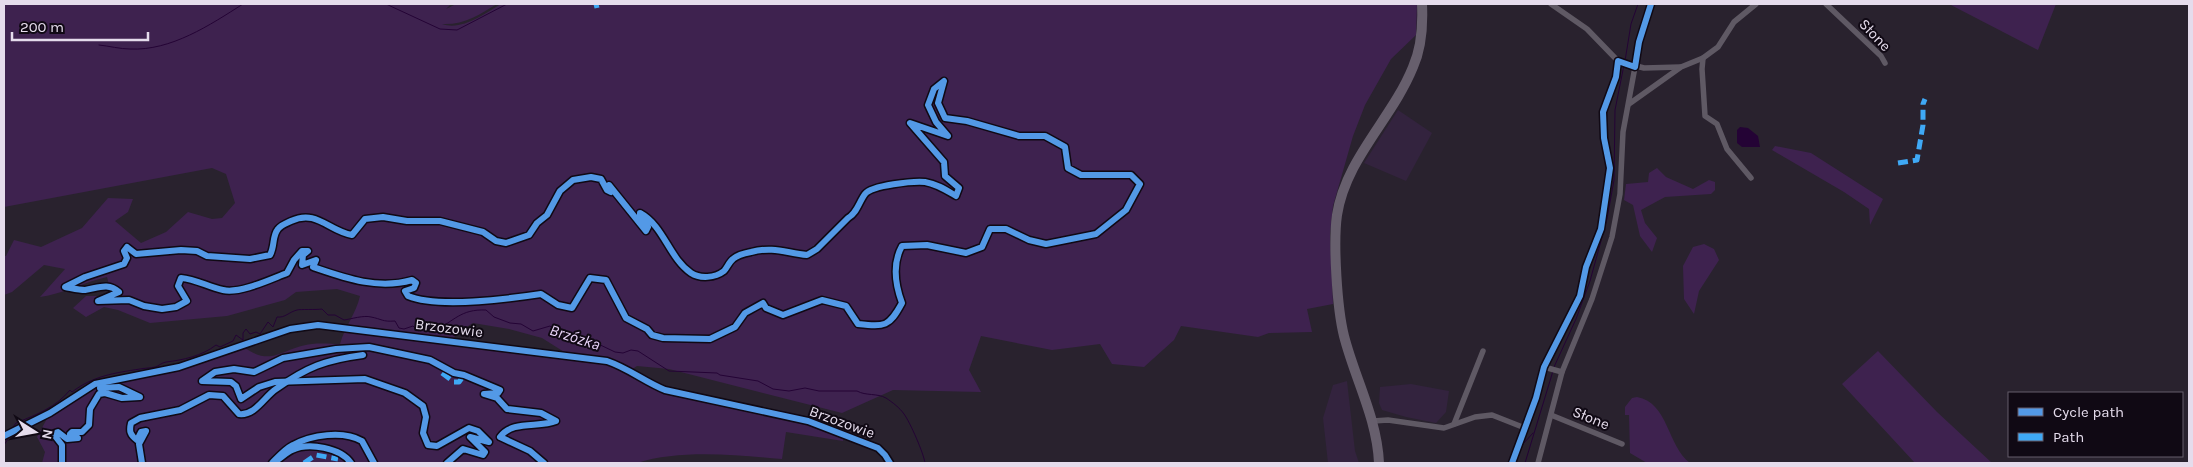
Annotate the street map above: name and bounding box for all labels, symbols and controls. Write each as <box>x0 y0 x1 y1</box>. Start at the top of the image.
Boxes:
scale bar <box>12 10 149 42</box>
street label: Słone <box>1855 15 1895 55</box>
text: 200 m <box>20 18 64 36</box>
street label: Brzozowie <box>414 315 484 341</box>
water label: Brzózka <box>547 320 603 354</box>
legend <box>2008 392 2183 457</box>
street label: Brzozowie <box>807 402 877 442</box>
street label: Słone <box>1570 402 1612 434</box>
text: Cycle path <box>2053 403 2124 421</box>
north arrow <box>10 407 60 457</box>
text: N <box>38 428 57 441</box>
text: Path <box>2053 428 2084 446</box>

